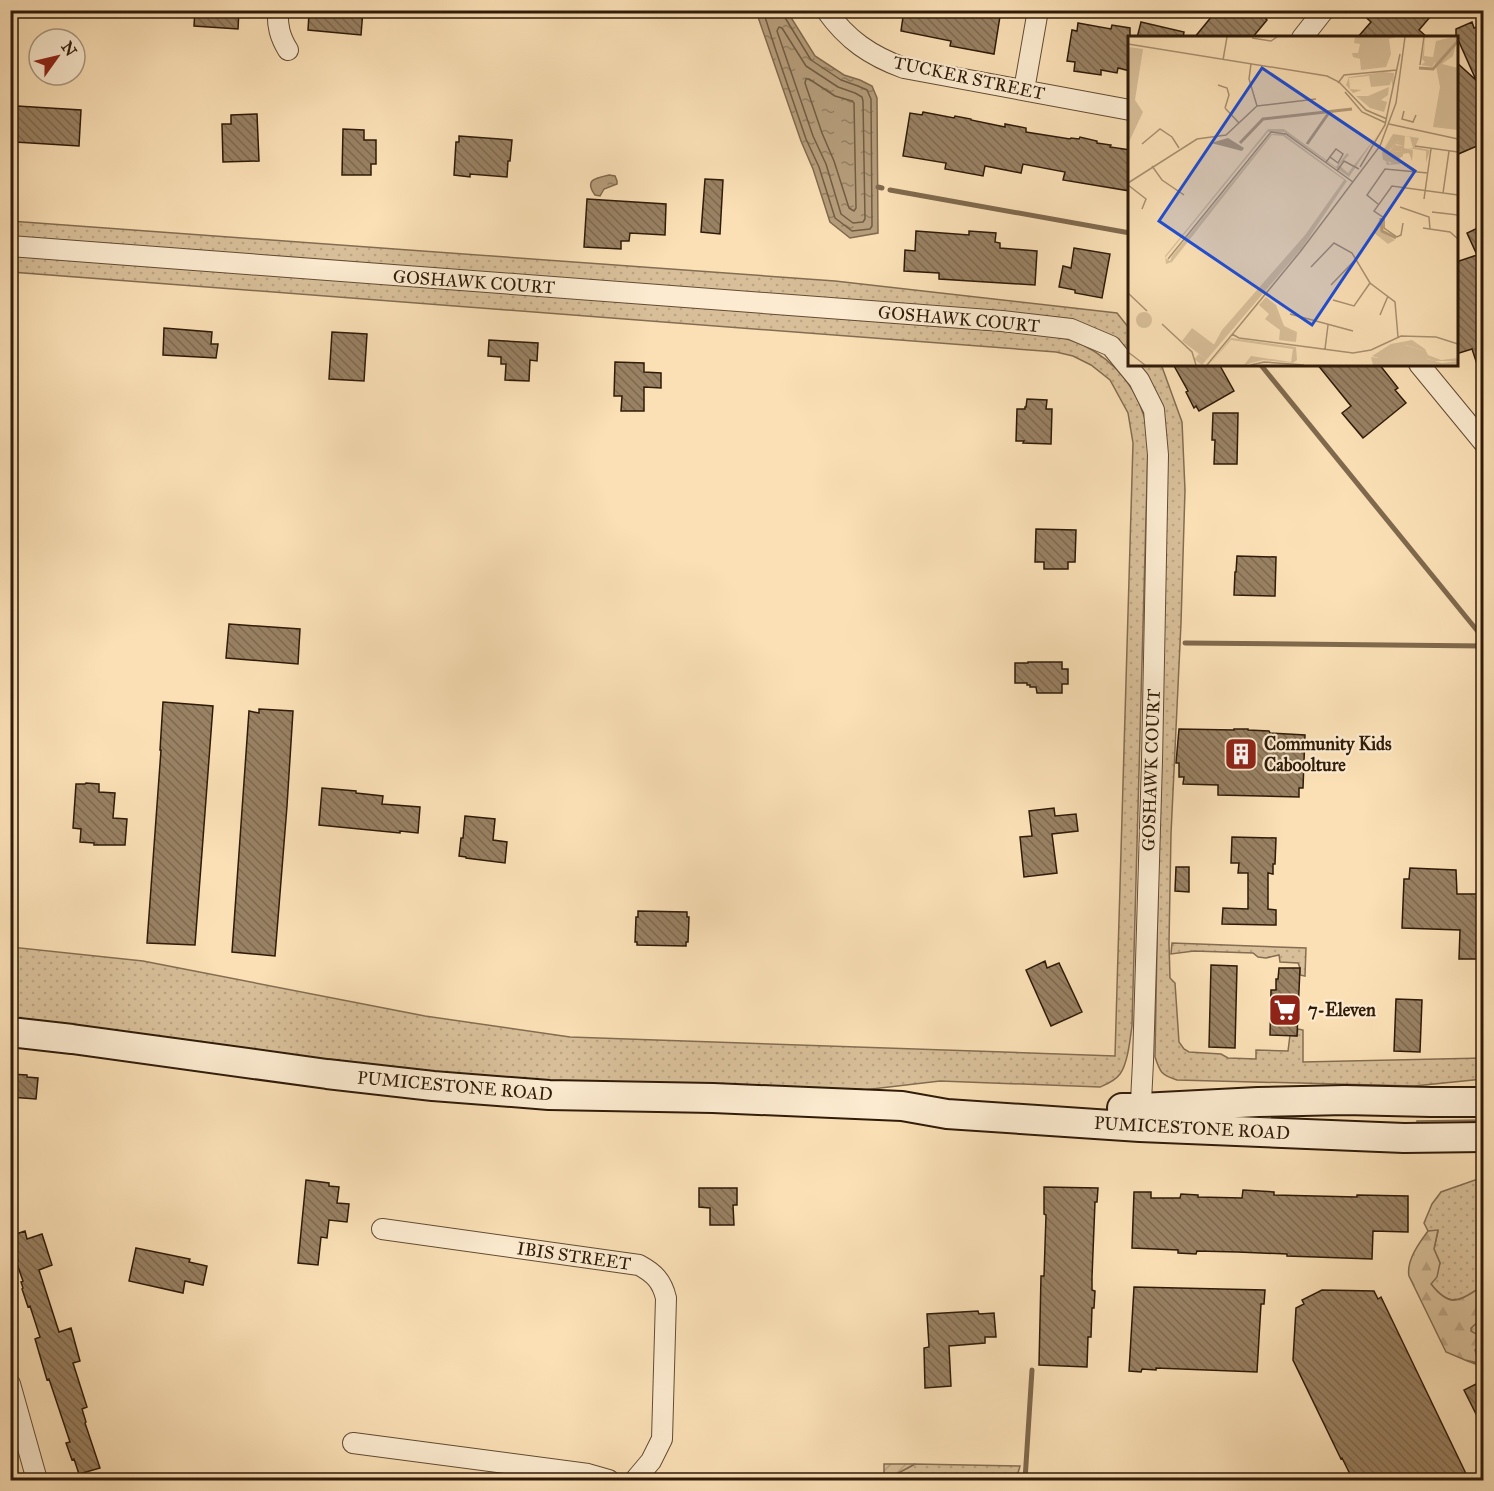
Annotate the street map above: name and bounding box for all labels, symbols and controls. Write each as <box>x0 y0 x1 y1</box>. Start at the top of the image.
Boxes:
north arrow <box>27 27 87 87</box>
inset map <box>1128 36 1458 366</box>
text: N <box>57 38 81 60</box>
street label: TUCKER STREET <box>891 51 1047 105</box>
street label: GOSHAWK COURT <box>392 265 556 299</box>
street label: GOSHAWK COURT <box>877 301 1041 337</box>
street label: GOSHAWK COURT <box>1137 688 1165 852</box>
place label: Community Kids Caboolture <box>1264 733 1392 776</box>
building icon: Community Kids Caboolture <box>1223 736 1259 772</box>
supermarket icon: 7-Eleven <box>1267 992 1303 1028</box>
place label: 7-Eleven <box>1308 999 1376 1021</box>
street label: PUMICESTONE ROAD <box>356 1066 554 1106</box>
street label: PUMICESTONE ROAD <box>1094 1112 1290 1144</box>
street label: IBIS STREET <box>516 1237 632 1275</box>

